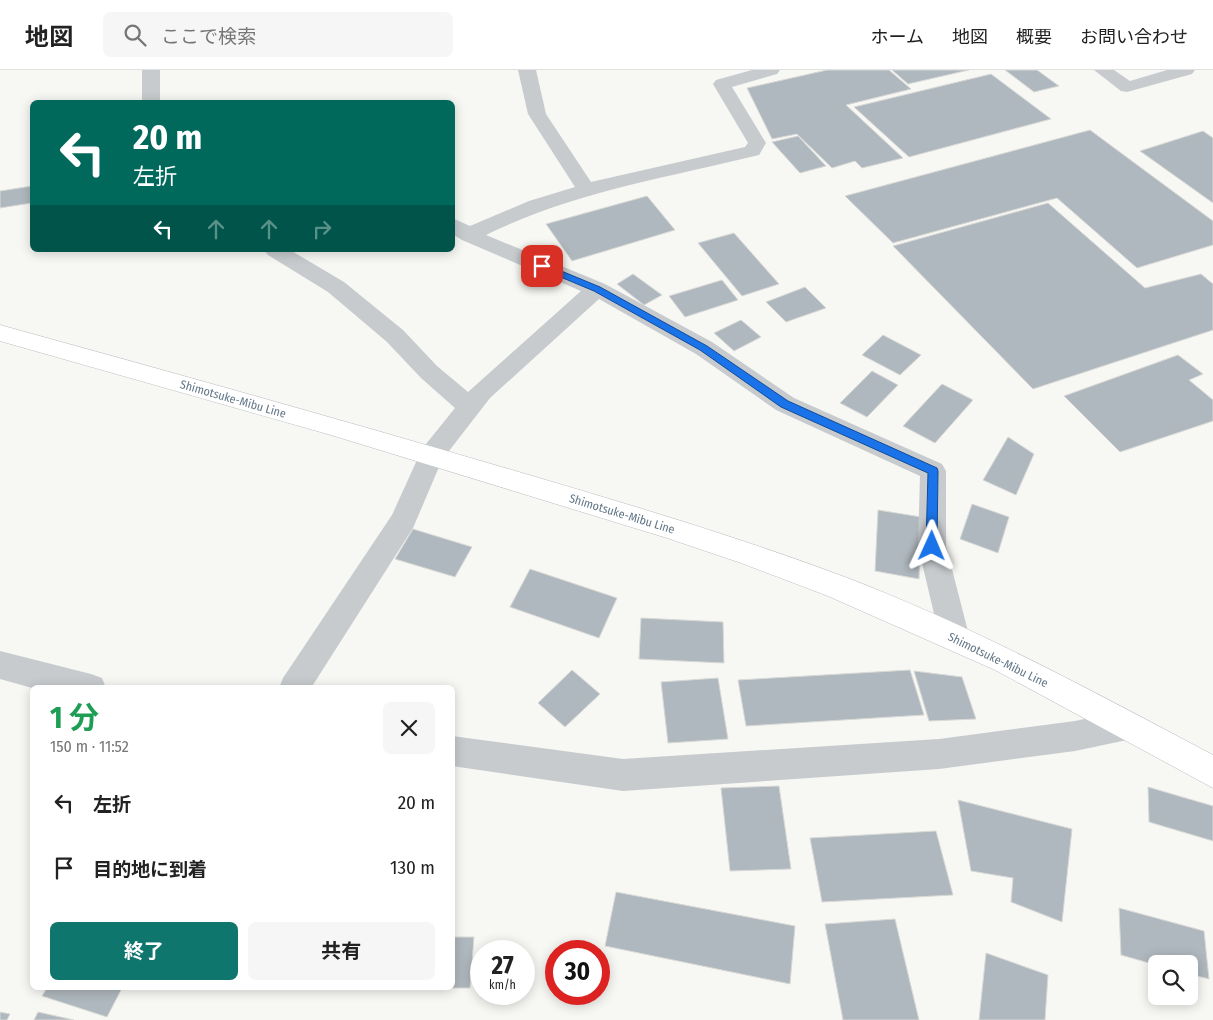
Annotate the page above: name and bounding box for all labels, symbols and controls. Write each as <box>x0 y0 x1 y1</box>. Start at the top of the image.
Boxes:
search box <box>103 12 453 57</box>
icon: search <box>121 21 149 49</box>
text: 地図 <box>25 23 73 51</box>
text: ここで検索 <box>161 25 256 48</box>
text: ホーム <box>871 26 924 48</box>
text: 地図 <box>952 26 988 48</box>
text: 概要 <box>1016 26 1052 48</box>
text: お問い合わせ <box>1080 26 1188 48</box>
text: 20 m <box>133 116 202 158</box>
icon: left <box>50 120 115 185</box>
text: 左折 <box>133 163 177 190</box>
icon: left <box>149 215 177 243</box>
icon: ahead <box>202 215 230 243</box>
icon: ahead <box>255 215 283 243</box>
icon: right <box>308 215 336 243</box>
pin <box>521 245 563 287</box>
icon: arrive <box>528 252 556 280</box>
street label: Shimotsuke-Mibu Line <box>178 377 288 421</box>
street label: Shimotsuke-Mibu Line <box>568 491 677 537</box>
position arrow <box>905 519 957 571</box>
street label: Shimotsuke-Mibu Line <box>946 630 1050 690</box>
text: 1 分 <box>50 700 99 736</box>
button: close <box>383 702 435 754</box>
text: 150 m · 11:52 <box>50 737 129 756</box>
icon: left <box>50 789 78 817</box>
text: 20 m <box>398 791 435 814</box>
text: 左折 <box>93 793 131 816</box>
icon: arrive <box>50 854 78 882</box>
text: 130 m <box>390 856 435 879</box>
text: 目的地に到着 <box>93 858 207 881</box>
button: 終了 <box>50 922 238 980</box>
button: 共有 <box>248 922 435 980</box>
speed limit sign: 30 <box>545 940 610 1005</box>
text: 27 <box>491 951 514 981</box>
map controls <box>1148 955 1198 1005</box>
button: search <box>1148 955 1198 1005</box>
text: km/h <box>489 978 516 992</box>

